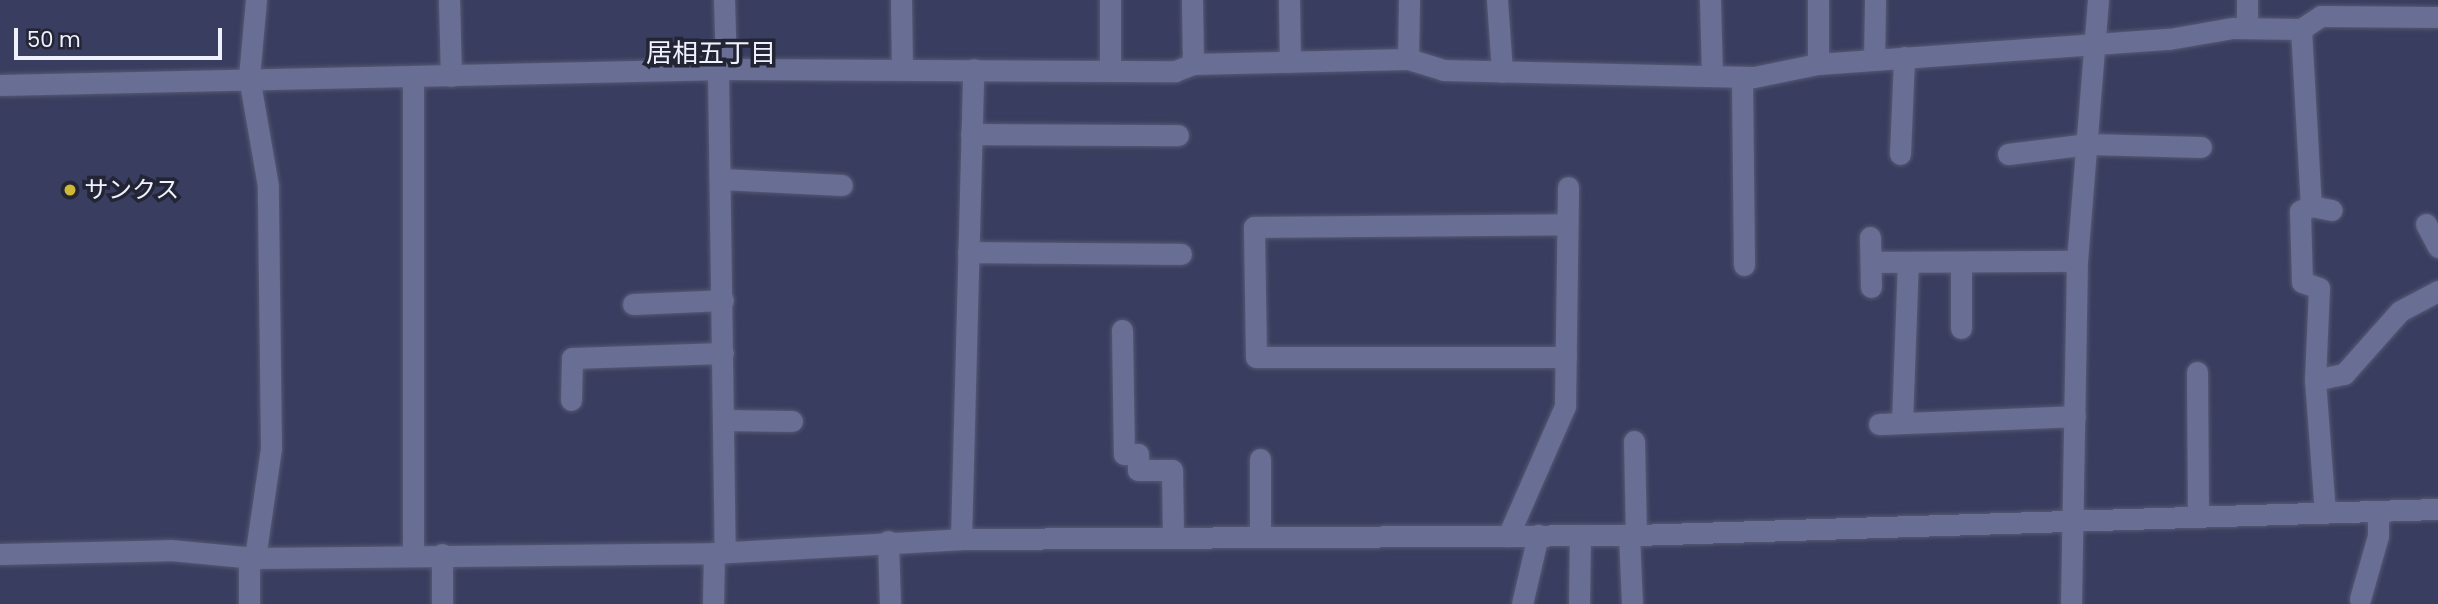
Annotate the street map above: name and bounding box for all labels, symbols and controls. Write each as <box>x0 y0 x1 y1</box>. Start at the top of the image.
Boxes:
scale bar <box>18 14 226 58</box>
text: 50 m <box>27 25 81 54</box>
district label: 居相五丁目 <box>646 38 776 70</box>
place label: サンクス <box>84 176 180 204</box>
marker: サンクス <box>62 182 78 198</box>

